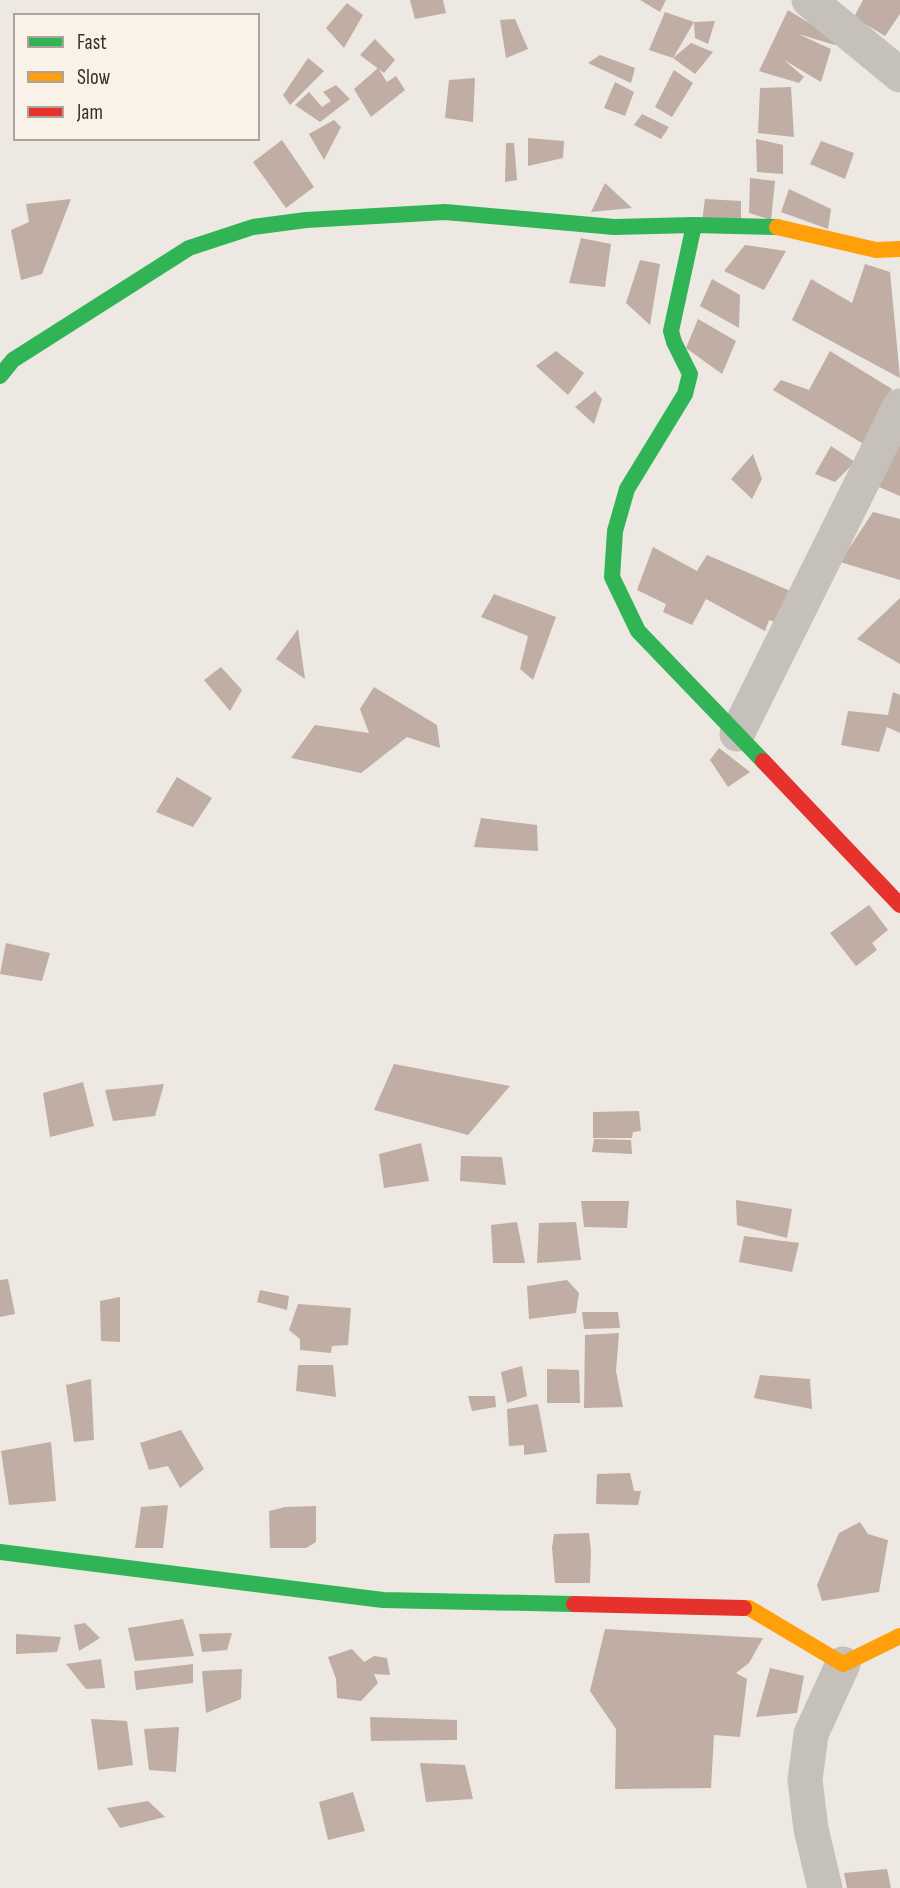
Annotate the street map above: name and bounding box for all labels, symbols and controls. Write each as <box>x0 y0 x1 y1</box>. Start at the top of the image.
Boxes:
legend <box>14 14 259 140</box>
text: Fast <box>77 30 107 55</box>
text: Slow <box>77 65 111 90</box>
text: Jam <box>76 100 103 125</box>

